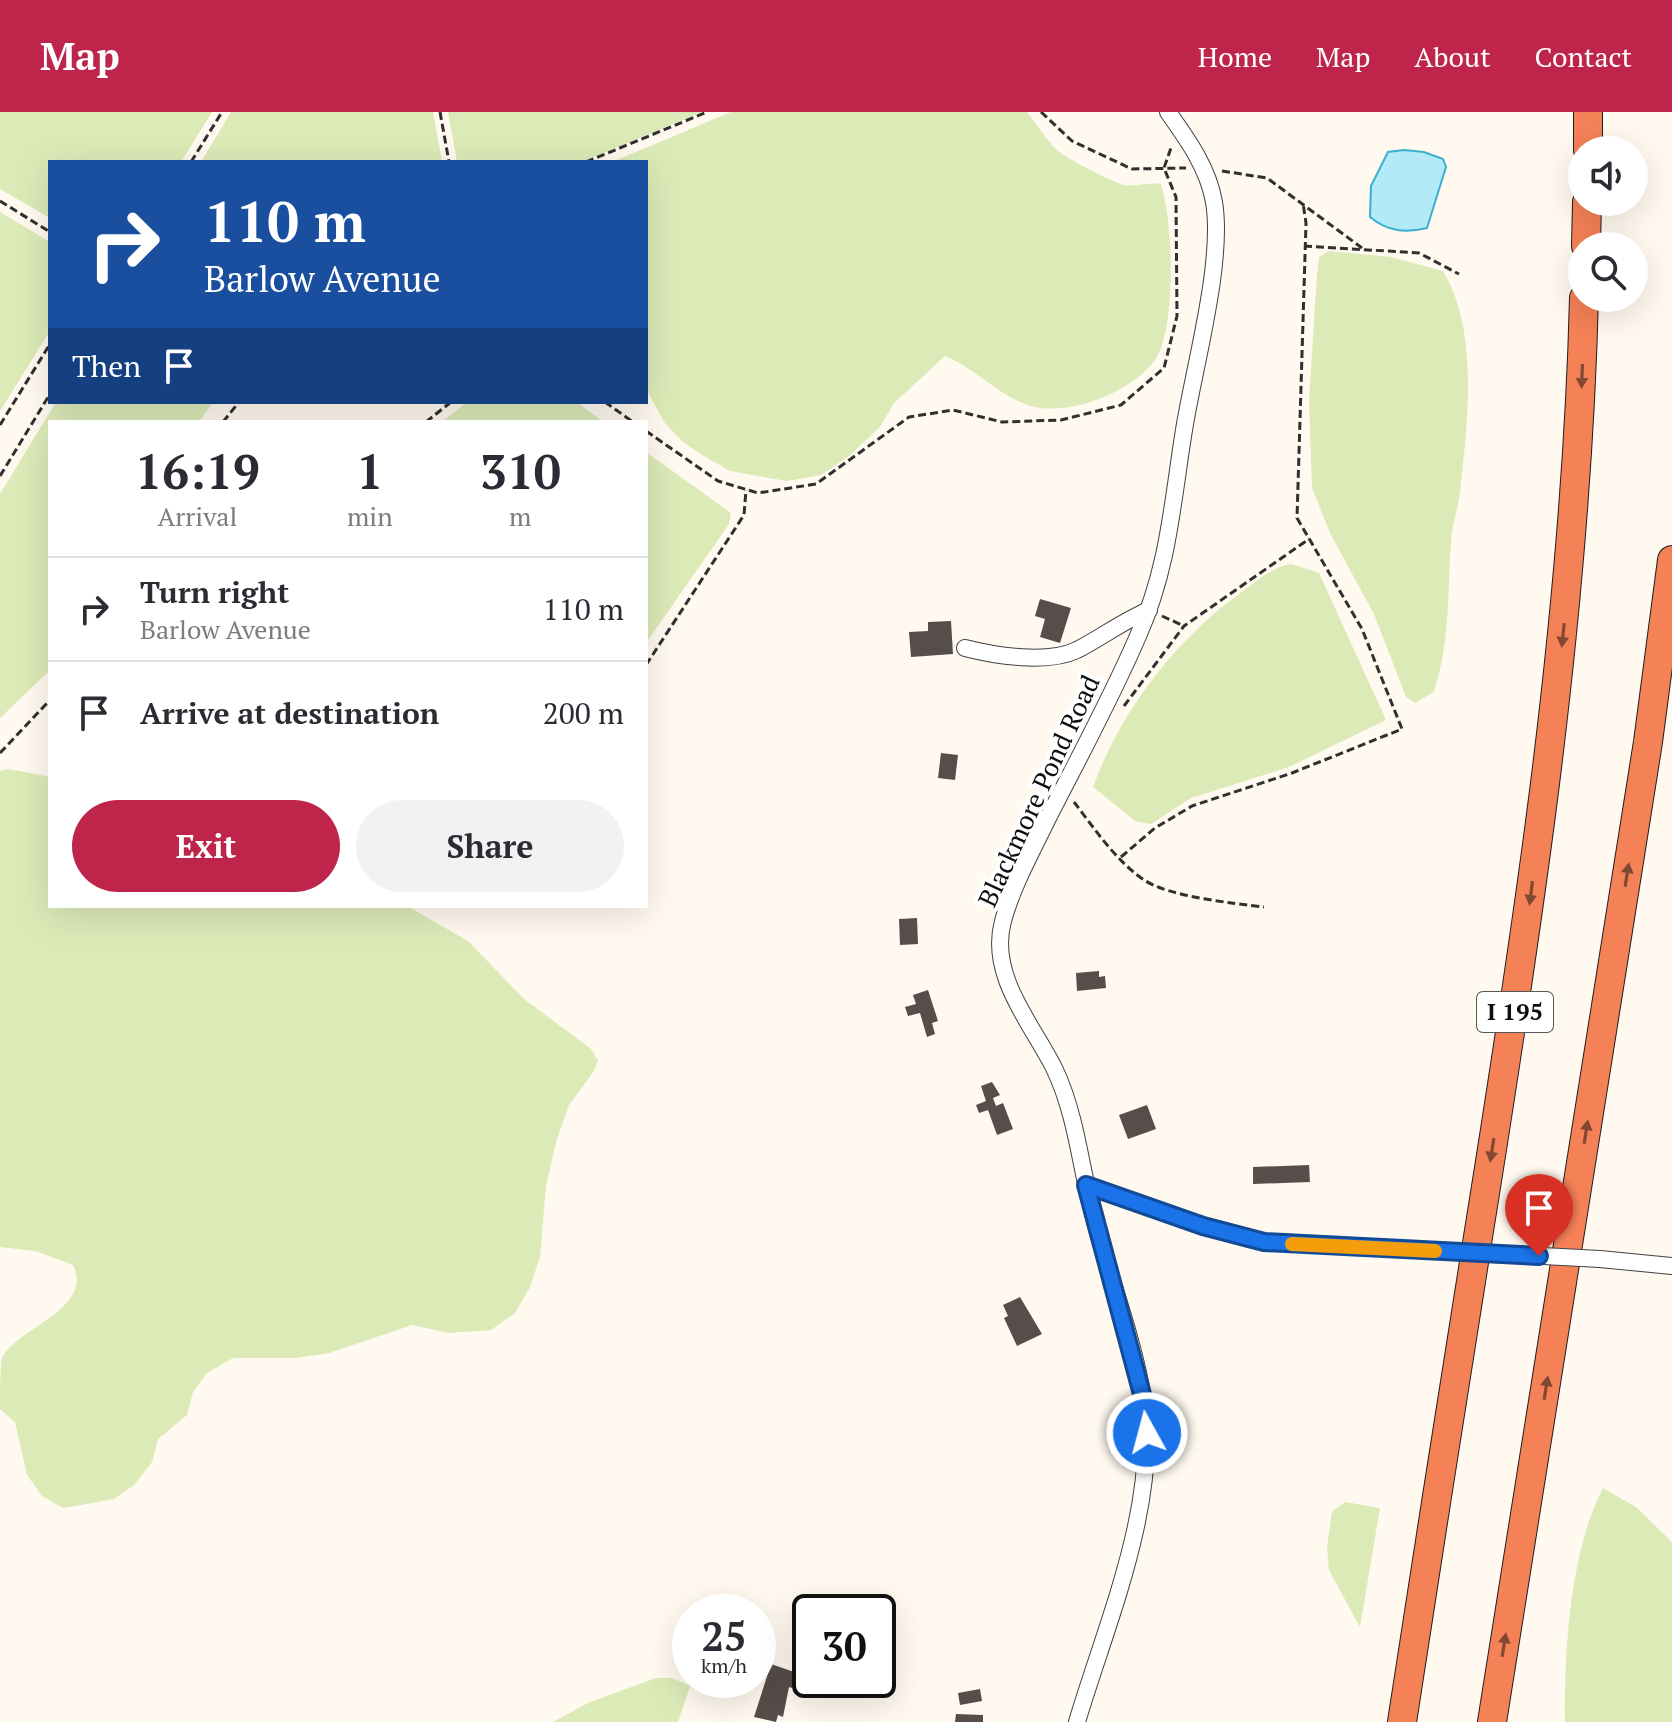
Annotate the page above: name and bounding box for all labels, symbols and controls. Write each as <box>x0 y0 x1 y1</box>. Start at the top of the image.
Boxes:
text: Map <box>40 31 120 81</box>
text: Home <box>1198 38 1272 75</box>
text: Map <box>1316 38 1370 75</box>
text: About <box>1414 38 1491 75</box>
text: Contact <box>1535 38 1632 75</box>
map controls <box>1568 136 1648 312</box>
button: sound <box>1568 136 1648 216</box>
text: 110 m <box>204 184 366 258</box>
icon: right <box>72 192 176 296</box>
button: search <box>1568 232 1648 312</box>
text: Barlow Avenue <box>204 255 441 302</box>
icon: arrive <box>157 344 201 388</box>
text: Then <box>72 346 141 386</box>
one-way arrow <box>1576 364 1589 389</box>
text: 16:19 <box>135 439 260 503</box>
text: 1 <box>356 439 383 503</box>
text: 310 <box>480 439 561 503</box>
text: Arrival <box>158 499 237 533</box>
text: min <box>347 499 393 533</box>
text: m <box>509 499 532 533</box>
text: Turn right <box>140 572 289 612</box>
icon: right <box>72 587 116 631</box>
text: 110 m <box>543 589 624 629</box>
text: Barlow Avenue <box>140 612 311 646</box>
one-way arrow <box>1556 623 1569 648</box>
street label: Blackmore Pond Road <box>969 669 1107 912</box>
icon: arrive <box>72 691 116 735</box>
text: Arrive at destination <box>140 693 439 733</box>
text: 200 m <box>543 693 624 733</box>
button: Exit <box>72 800 340 892</box>
button: Share <box>356 800 624 892</box>
one-way arrow <box>1621 862 1634 887</box>
one-way arrow <box>1525 881 1538 906</box>
road number: I 195 <box>1477 992 1553 1032</box>
one-way arrow <box>1581 1119 1593 1144</box>
one-way arrow <box>1485 1138 1498 1163</box>
pin <box>1505 1174 1573 1256</box>
icon: arrive <box>1517 1186 1561 1230</box>
one-way arrow <box>1540 1376 1553 1401</box>
position arrow <box>1105 1391 1189 1475</box>
speed limit sign: 30 <box>792 1594 896 1698</box>
text: 25 <box>701 1609 747 1662</box>
one-way arrow <box>1498 1632 1511 1657</box>
text: km/h <box>701 1652 747 1679</box>

